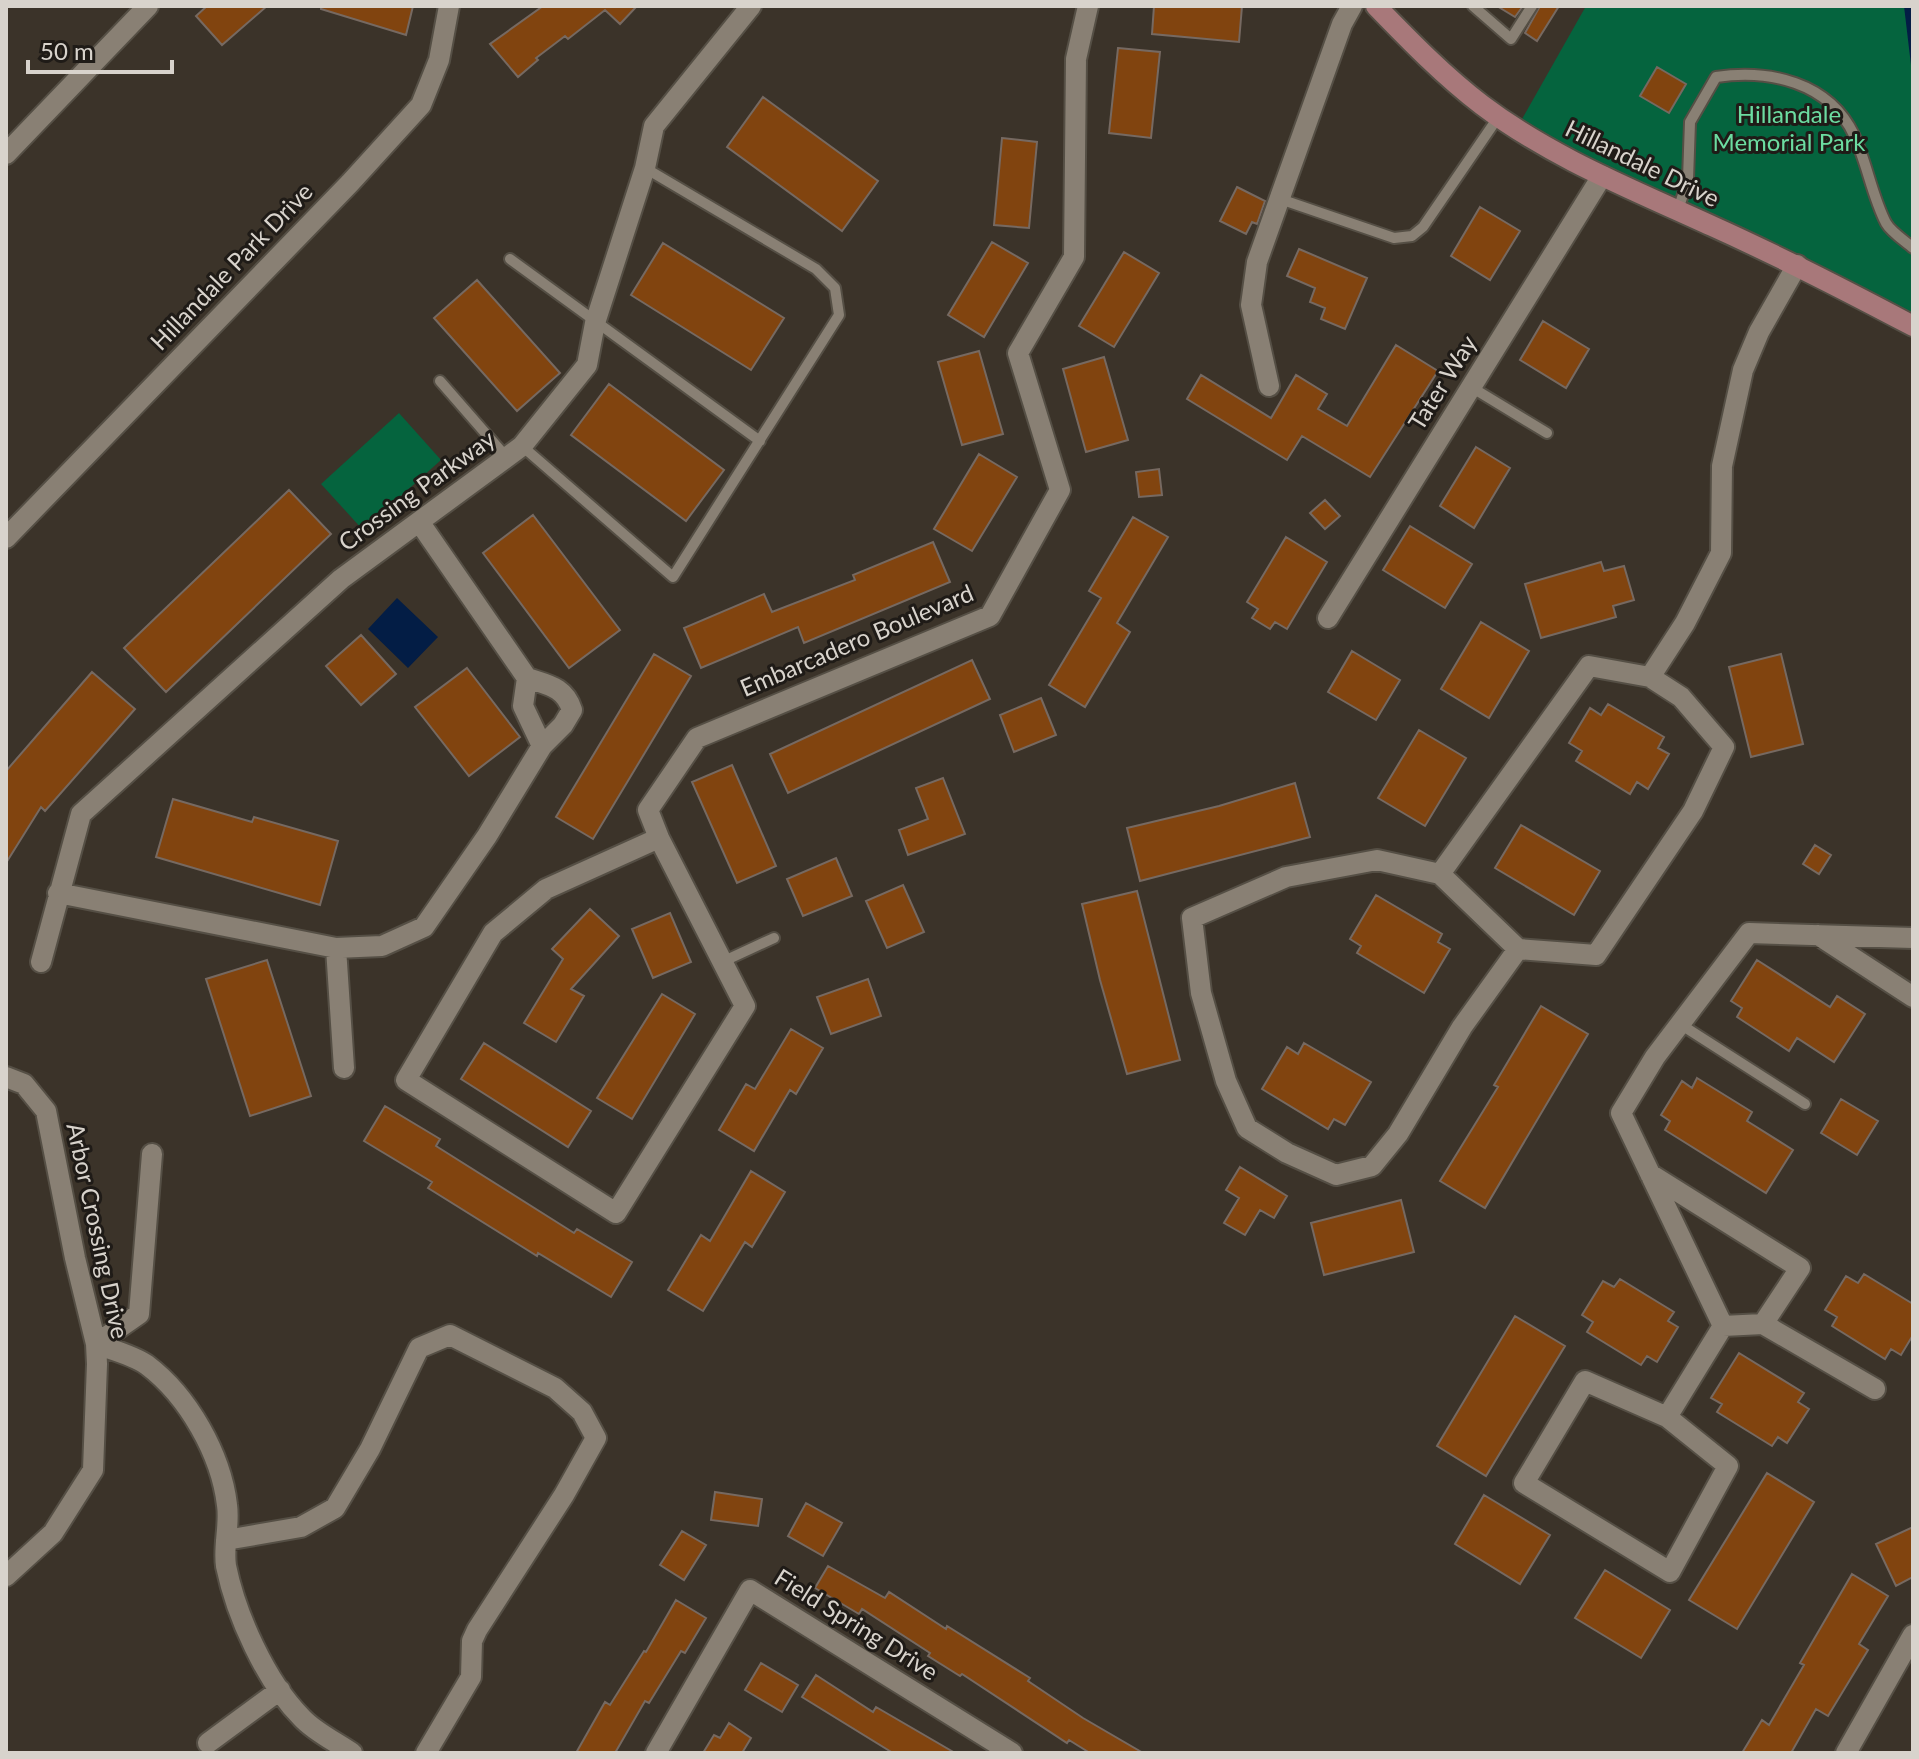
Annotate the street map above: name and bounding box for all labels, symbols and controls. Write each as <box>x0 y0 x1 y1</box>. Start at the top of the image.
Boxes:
scale bar <box>28 24 172 74</box>
text: 50 m <box>40 36 94 65</box>
park label: Hillandale Memorial Park <box>1712 99 1866 156</box>
street label: Hillandale Drive <box>1561 113 1724 212</box>
street label: Hillandale Park Drive <box>144 177 318 355</box>
street label: Tater Way <box>1401 329 1482 435</box>
street label: Crossing Parkway <box>332 423 500 556</box>
street label: Embarcadero Boulevard <box>735 577 977 702</box>
street label: Arbor Crossing Drive <box>61 1120 136 1341</box>
street label: Field Spring Drive <box>770 1562 944 1686</box>

